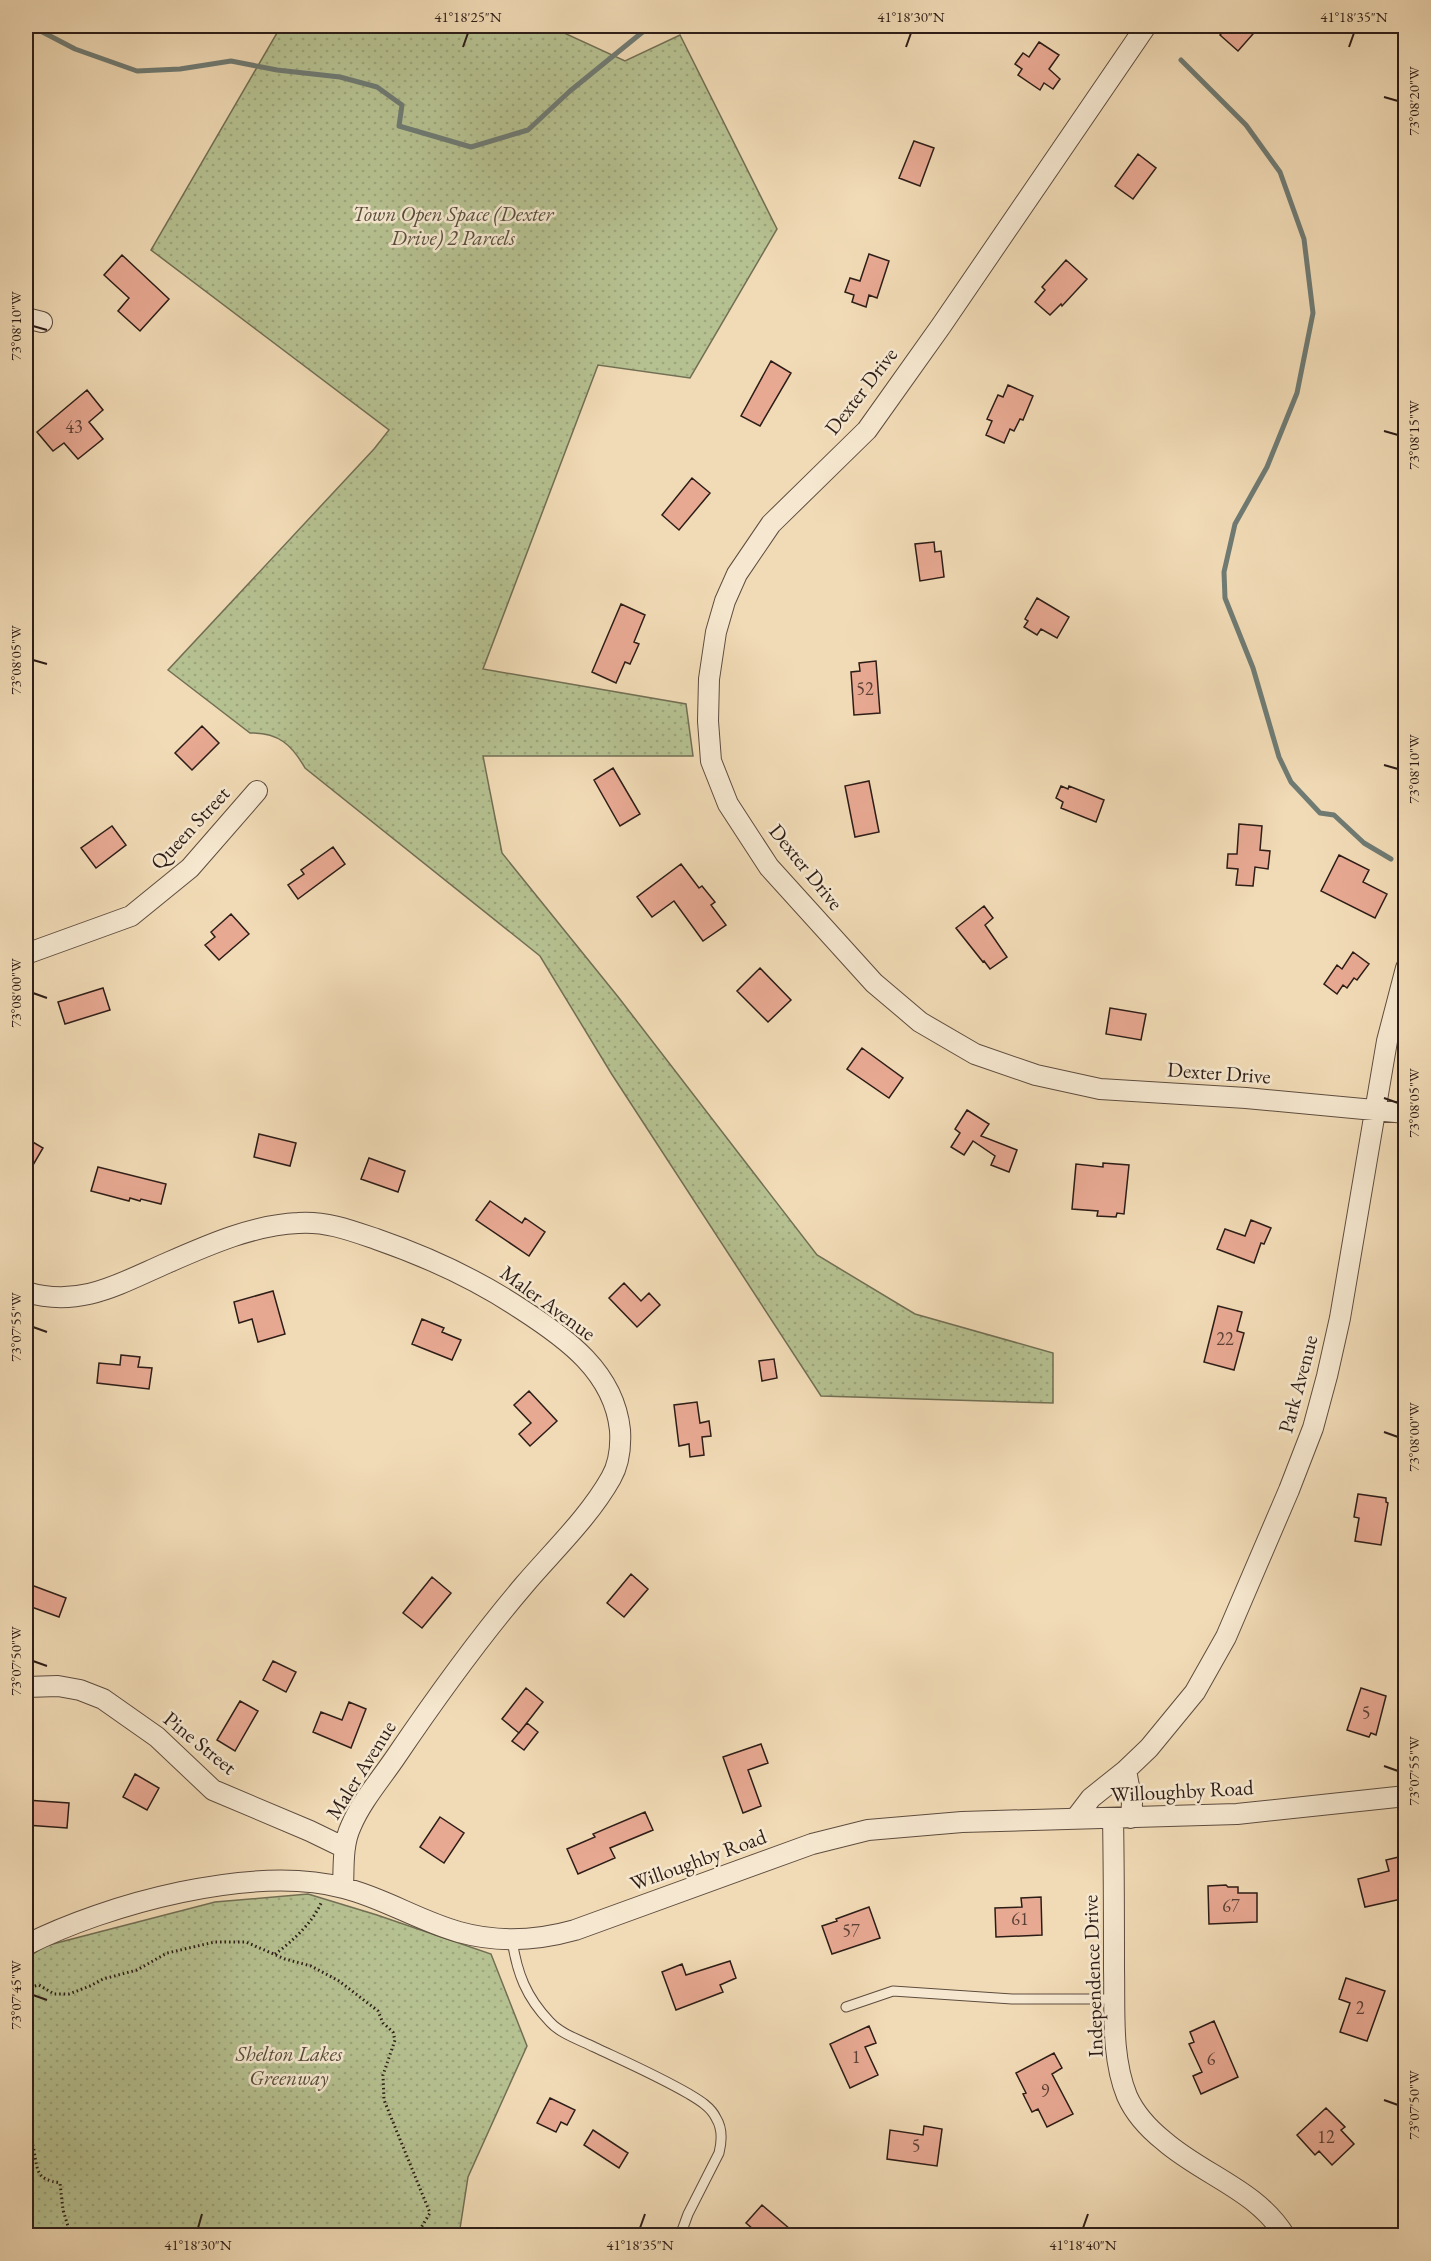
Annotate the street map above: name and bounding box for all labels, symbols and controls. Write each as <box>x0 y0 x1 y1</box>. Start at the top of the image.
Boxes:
text: 41°18'25"N <box>434 7 502 26</box>
text: 41°18'30"N <box>877 7 945 26</box>
text: 41°18'35"N <box>1320 7 1388 26</box>
text: 73°08'20"W <box>1404 66 1423 136</box>
park label: Town Open Space (Dexter Drive) 2 Parcels <box>353 200 555 251</box>
text: 73°08'10"W <box>6 291 25 361</box>
street label: Dexter Drive <box>818 342 903 440</box>
text: 73°08'15"W <box>1404 400 1423 470</box>
house number: 43 <box>65 415 83 438</box>
text: 73°08'05"W <box>6 625 25 695</box>
house number: 52 <box>856 677 874 700</box>
text: 73°08'10"W <box>1404 734 1423 804</box>
street label: Queen Street <box>144 780 236 876</box>
street label: Dexter Drive <box>763 818 849 915</box>
text: 73°08'00"W <box>6 958 25 1028</box>
street label: Dexter Drive <box>1166 1055 1272 1090</box>
text: 73°08'05"W <box>1404 1068 1423 1138</box>
street label: Maler Avenue <box>495 1259 601 1346</box>
text: 73°07'55"W <box>6 1292 25 1362</box>
house number: 22 <box>1216 1327 1234 1350</box>
street label: Park Avenue <box>1272 1332 1324 1436</box>
text: 73°08'00"W <box>1404 1402 1423 1472</box>
text: 73°07'50"W <box>6 1626 25 1696</box>
house number: 5 <box>1362 1701 1370 1724</box>
street label: Pine Street <box>158 1705 243 1781</box>
street label: Maler Avenue <box>320 1715 402 1824</box>
text: 73°07'55"W <box>1404 1736 1423 1806</box>
street label: Willoughby Road <box>1110 1773 1255 1808</box>
street label: Willoughby Road <box>626 1822 770 1897</box>
street label: Independence Drive <box>1076 1894 1109 2058</box>
house number: 67 <box>1222 1894 1240 1917</box>
house number: 61 <box>1011 1907 1029 1930</box>
house number: 57 <box>842 1919 860 1942</box>
text: 73°07'45"W <box>6 1960 25 2030</box>
house number: 2 <box>1356 1996 1365 2019</box>
park label: Shelton Lakes Greenway <box>235 2040 343 2091</box>
house number: 1 <box>852 2045 860 2068</box>
house number: 6 <box>1207 2047 1216 2070</box>
text: 73°07'50"W <box>1404 2070 1423 2140</box>
house number: 9 <box>1041 2079 1050 2102</box>
house number: 12 <box>1317 2125 1335 2148</box>
house number: 5 <box>912 2134 920 2157</box>
text: 41°18'30"N <box>164 2235 232 2254</box>
text: 41°18'35"N <box>606 2235 674 2254</box>
text: 41°18'40"N <box>1049 2235 1117 2254</box>

